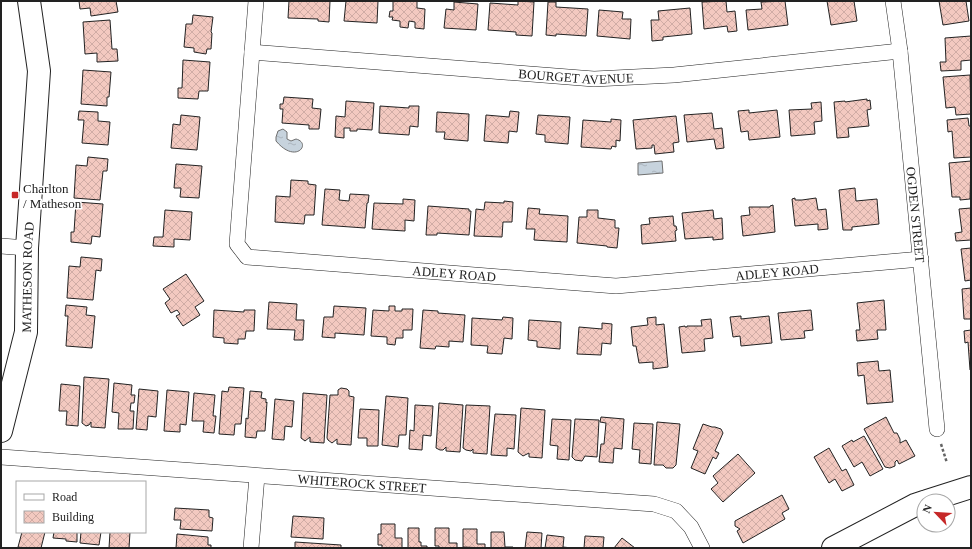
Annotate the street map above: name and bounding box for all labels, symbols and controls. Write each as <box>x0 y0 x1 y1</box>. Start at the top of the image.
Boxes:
street label: BOURGET AVENUE <box>518 66 634 87</box>
street label: OGDEN STREET <box>904 166 928 264</box>
place label: Charlton / Matheson <box>23 181 82 211</box>
marker: Charlton / Matheson <box>10 190 20 200</box>
street label: MATHESON ROAD <box>18 221 36 333</box>
street label: ADLEY ROAD <box>735 261 819 283</box>
street label: ADLEY ROAD <box>412 263 497 284</box>
street label: WHITEROCK STREET <box>297 471 427 495</box>
legend <box>16 481 146 533</box>
text: Road <box>52 490 77 504</box>
north arrow <box>916 493 956 533</box>
text: N <box>920 503 934 515</box>
text: Building <box>52 510 94 524</box>

